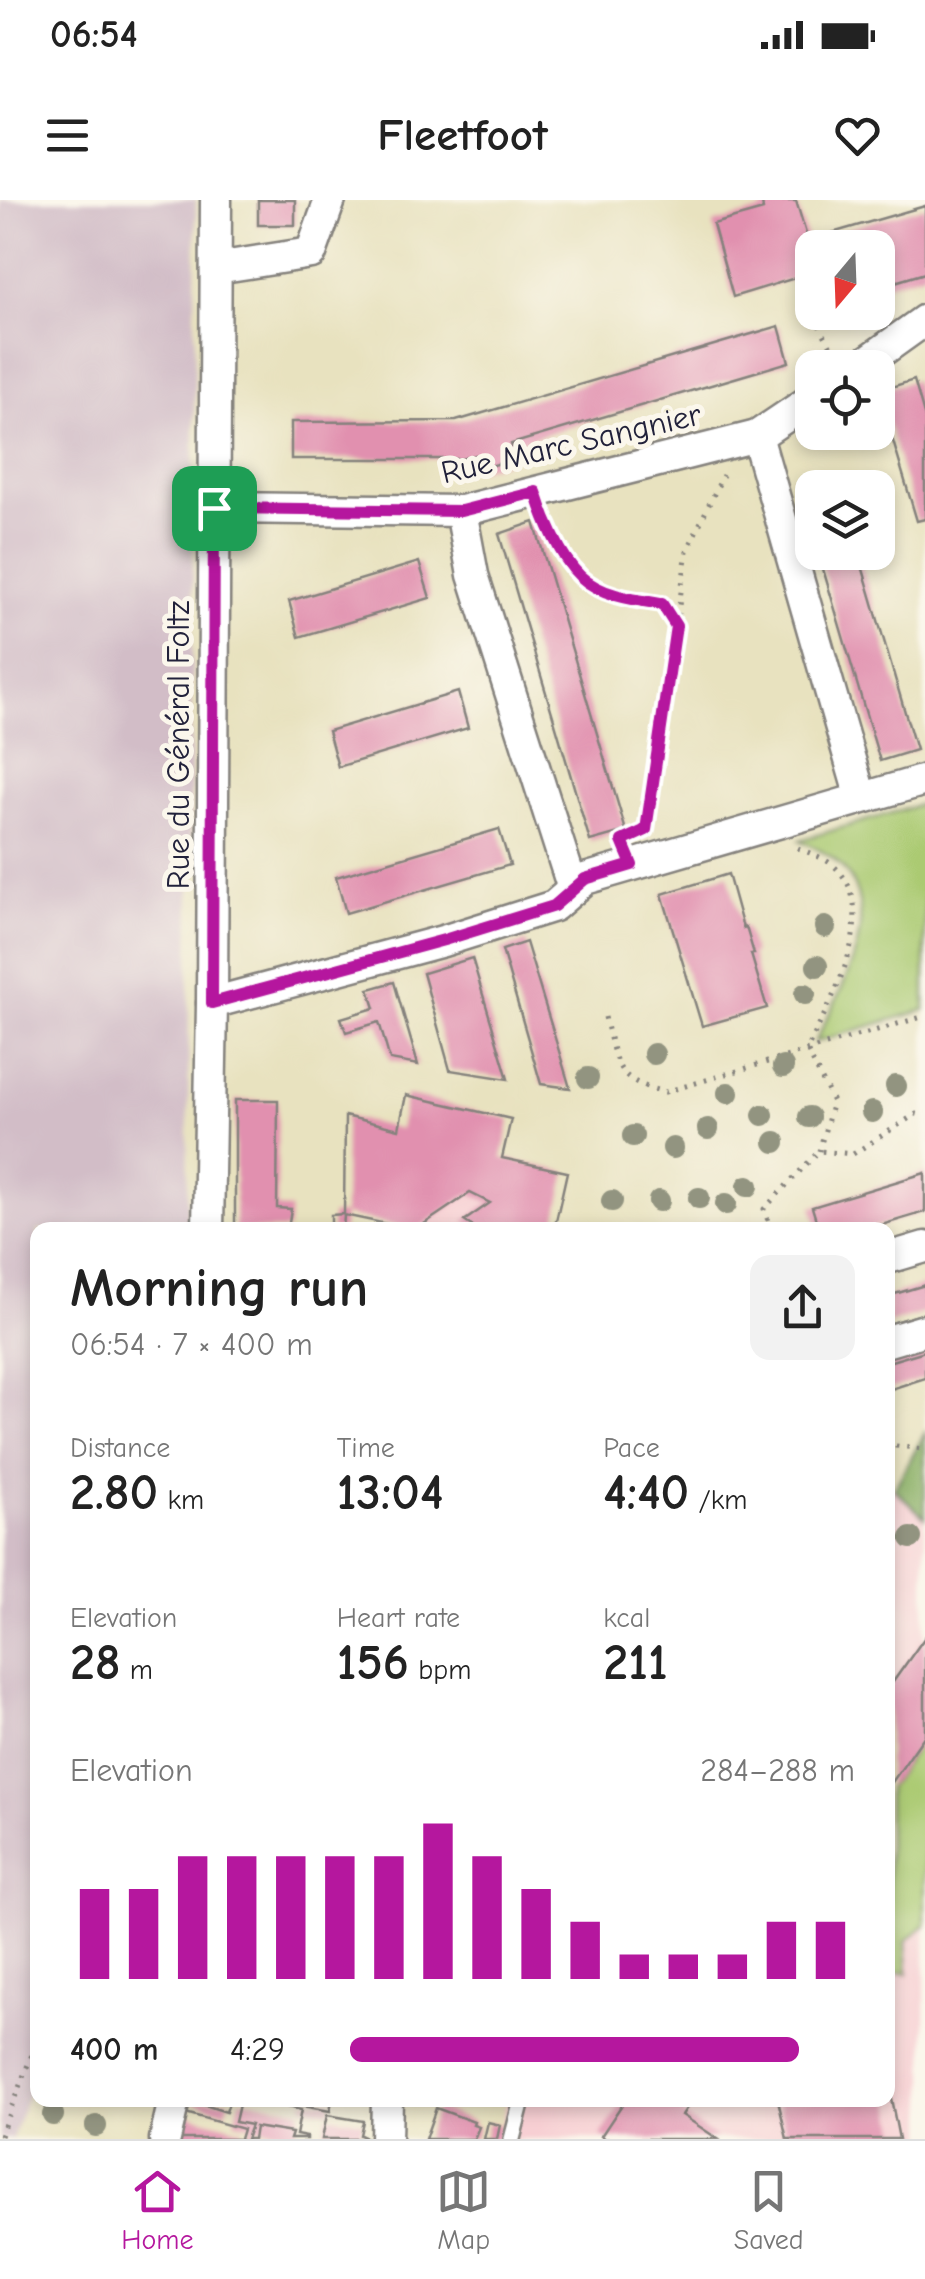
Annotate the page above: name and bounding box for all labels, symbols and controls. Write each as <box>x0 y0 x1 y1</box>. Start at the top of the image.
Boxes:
text: 06:54 <box>50 13 137 57</box>
icon: menu <box>40 108 95 163</box>
icon: heart <box>830 108 885 163</box>
text: Fleetfoot <box>377 109 548 161</box>
north arrow <box>795 230 895 330</box>
map controls <box>795 230 895 570</box>
button: locate <box>795 350 895 450</box>
street label: Rue Marc Sangnier <box>437 395 705 491</box>
pin <box>172 466 257 551</box>
button: layers <box>795 470 895 570</box>
icon: arrive <box>187 481 242 536</box>
street label: Rue du Général Foltz <box>160 601 197 889</box>
button: share <box>750 1255 855 1360</box>
text: Morning run <box>70 1256 368 1320</box>
text: 06:54 · 7 × 400 m <box>70 1326 313 1363</box>
text: Distance <box>70 1432 170 1464</box>
text: Time <box>337 1432 395 1464</box>
text: Pace <box>603 1432 660 1464</box>
text: 2.80 <box>70 1464 158 1522</box>
text: 13:04 <box>337 1464 443 1522</box>
text: 4:40 <box>603 1464 689 1522</box>
text: km <box>158 1484 204 1516</box>
text: /km <box>689 1484 747 1516</box>
text: Elevation <box>70 1602 177 1634</box>
text: Heart rate <box>337 1602 460 1634</box>
text: kcal <box>603 1602 650 1634</box>
text: 28 <box>70 1634 121 1692</box>
text: 156 <box>337 1634 409 1692</box>
text: 211 <box>603 1634 668 1692</box>
text: m <box>121 1654 153 1686</box>
text: bpm <box>409 1654 471 1686</box>
text: Elevation <box>70 1752 193 1789</box>
text: 284–288 m <box>700 1752 855 1789</box>
text: 400 m <box>70 2031 158 2068</box>
text: 4:29 <box>230 2031 285 2068</box>
tab: Home <box>121 2164 194 2256</box>
tab: Map <box>436 2164 491 2256</box>
tab: Saved <box>734 2164 804 2256</box>

